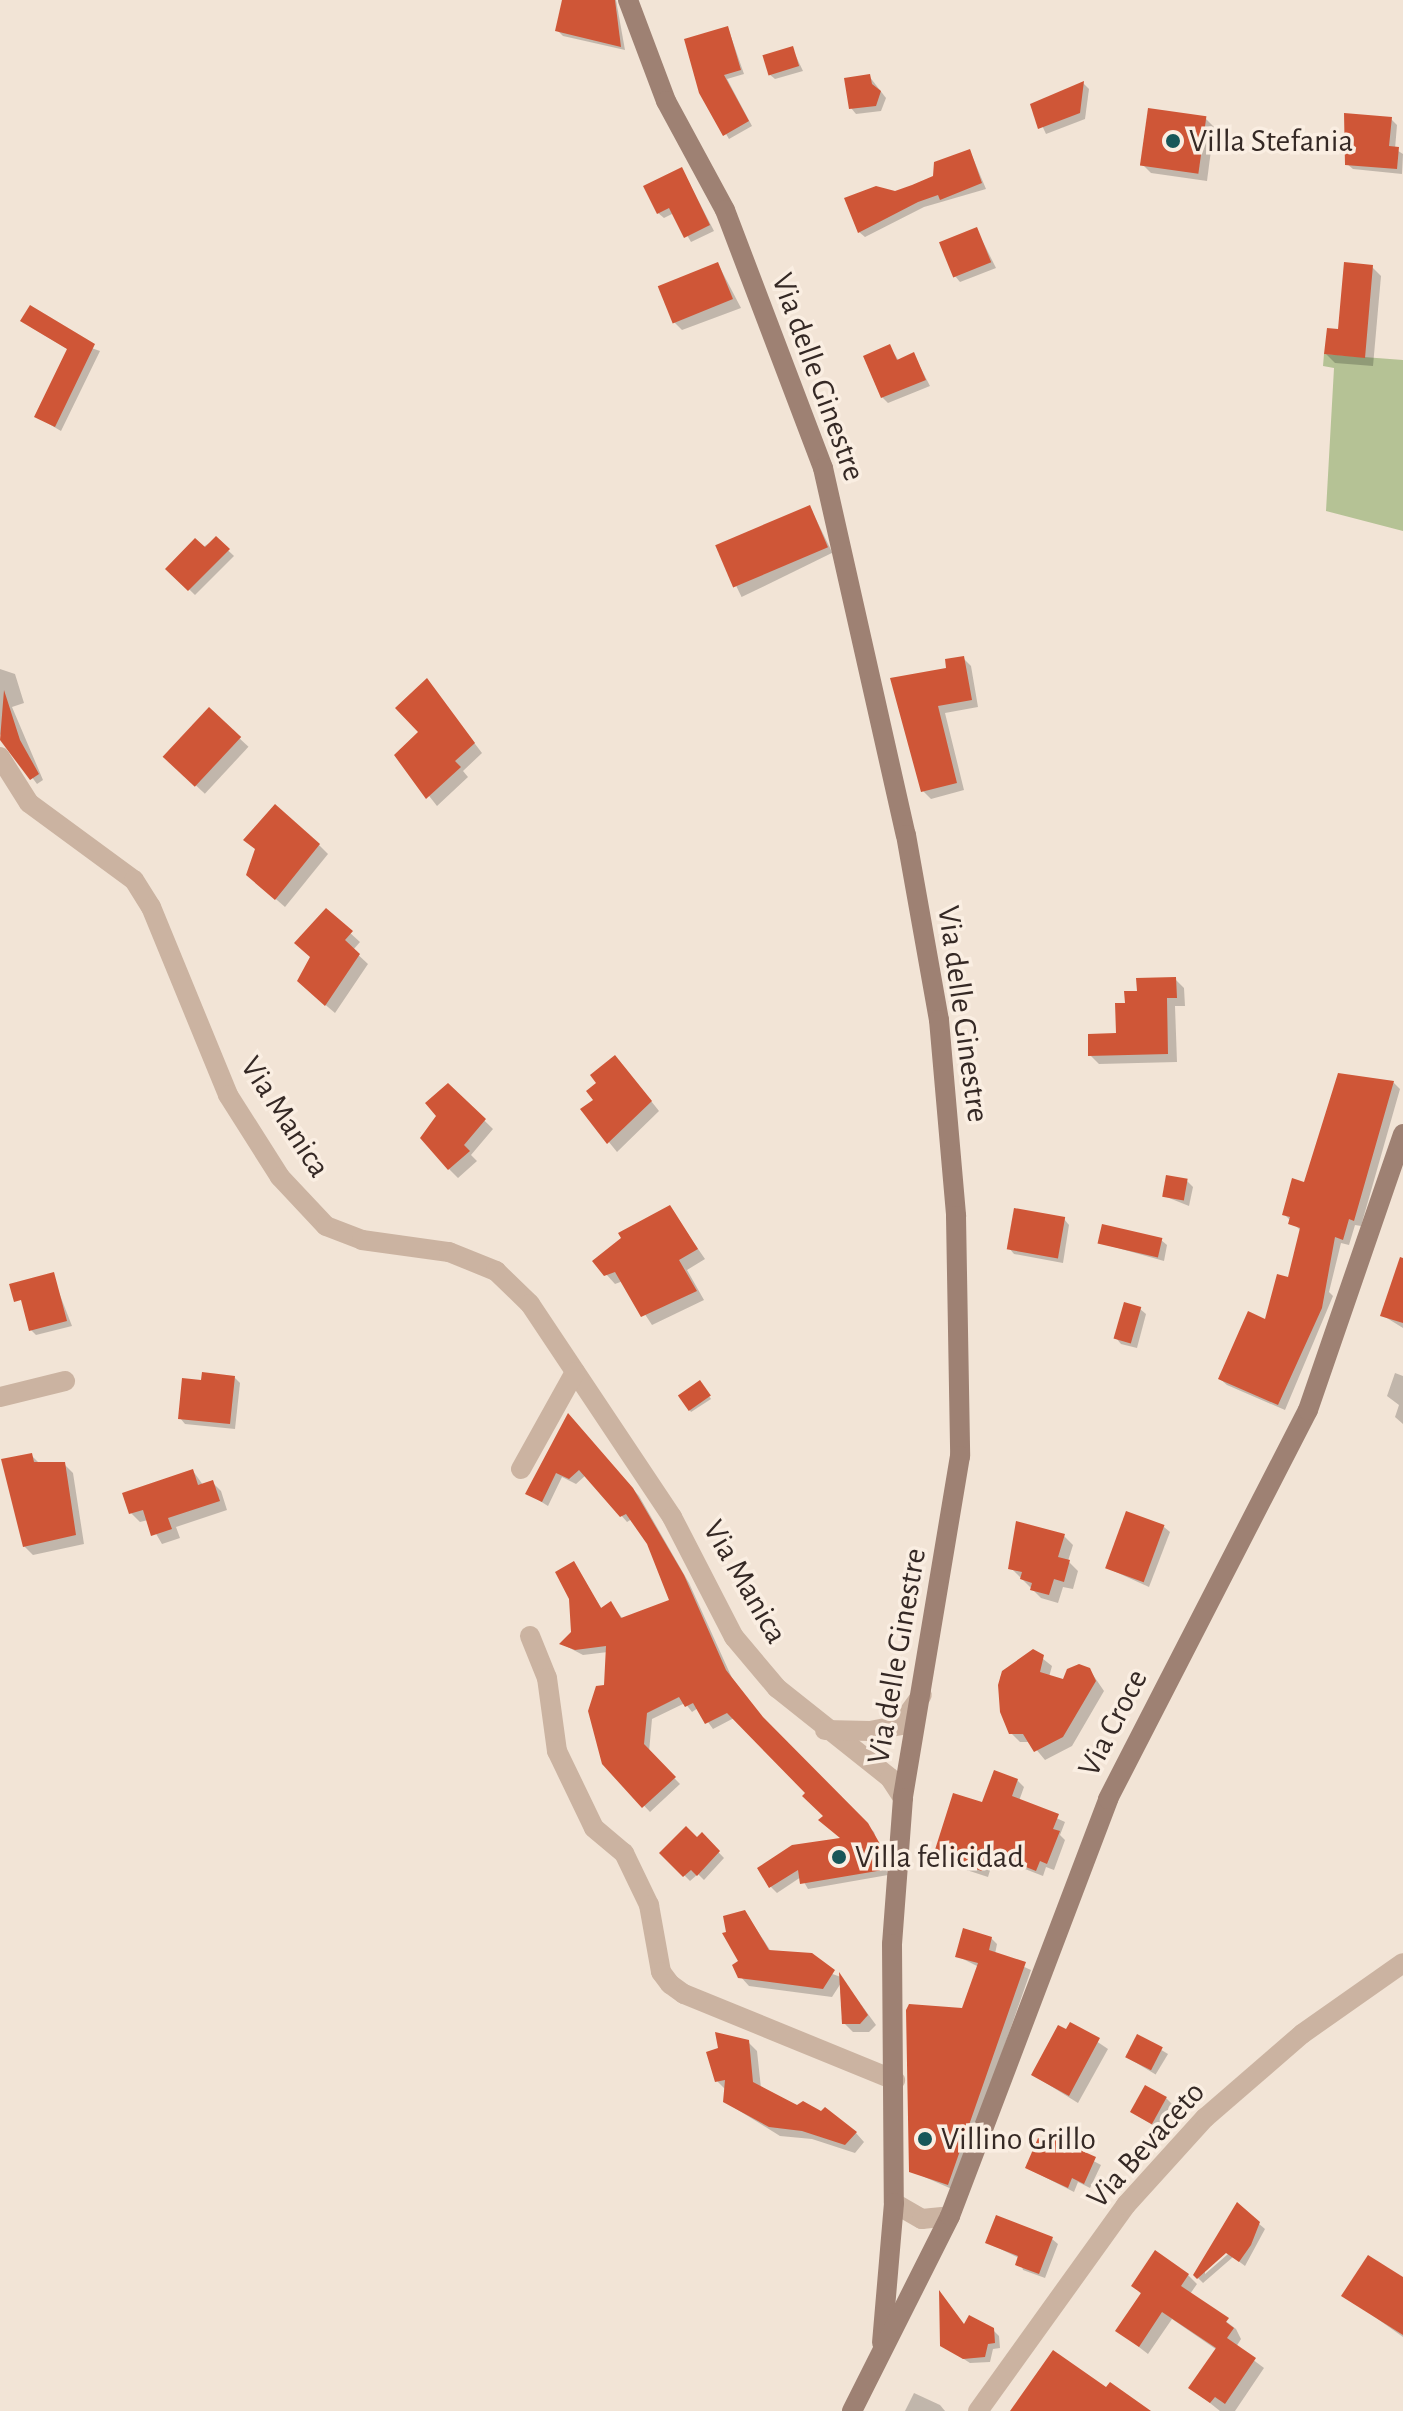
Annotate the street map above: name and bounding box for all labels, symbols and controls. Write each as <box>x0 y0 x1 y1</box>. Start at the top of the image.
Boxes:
place label: Villa Stefania <box>1189 122 1353 160</box>
marker: Villa Stefania <box>1164 132 1182 150</box>
street label: Via delle Ginestre <box>763 268 873 486</box>
street label: Via delle Ginestre <box>929 903 997 1125</box>
street label: Via Manica <box>232 1049 338 1185</box>
street label: Via Manica <box>694 1513 796 1651</box>
street label: Via delle Ginestre <box>859 1545 935 1767</box>
street label: Via Croce <box>1070 1663 1156 1783</box>
place label: Villa felicidad <box>855 1838 1024 1876</box>
marker: Villa felicidad <box>830 1848 848 1866</box>
street label: Via Bevaceto <box>1079 2074 1213 2216</box>
place label: Villino Grillo <box>941 2120 1096 2158</box>
marker: Villino Grillo <box>916 2130 934 2148</box>

